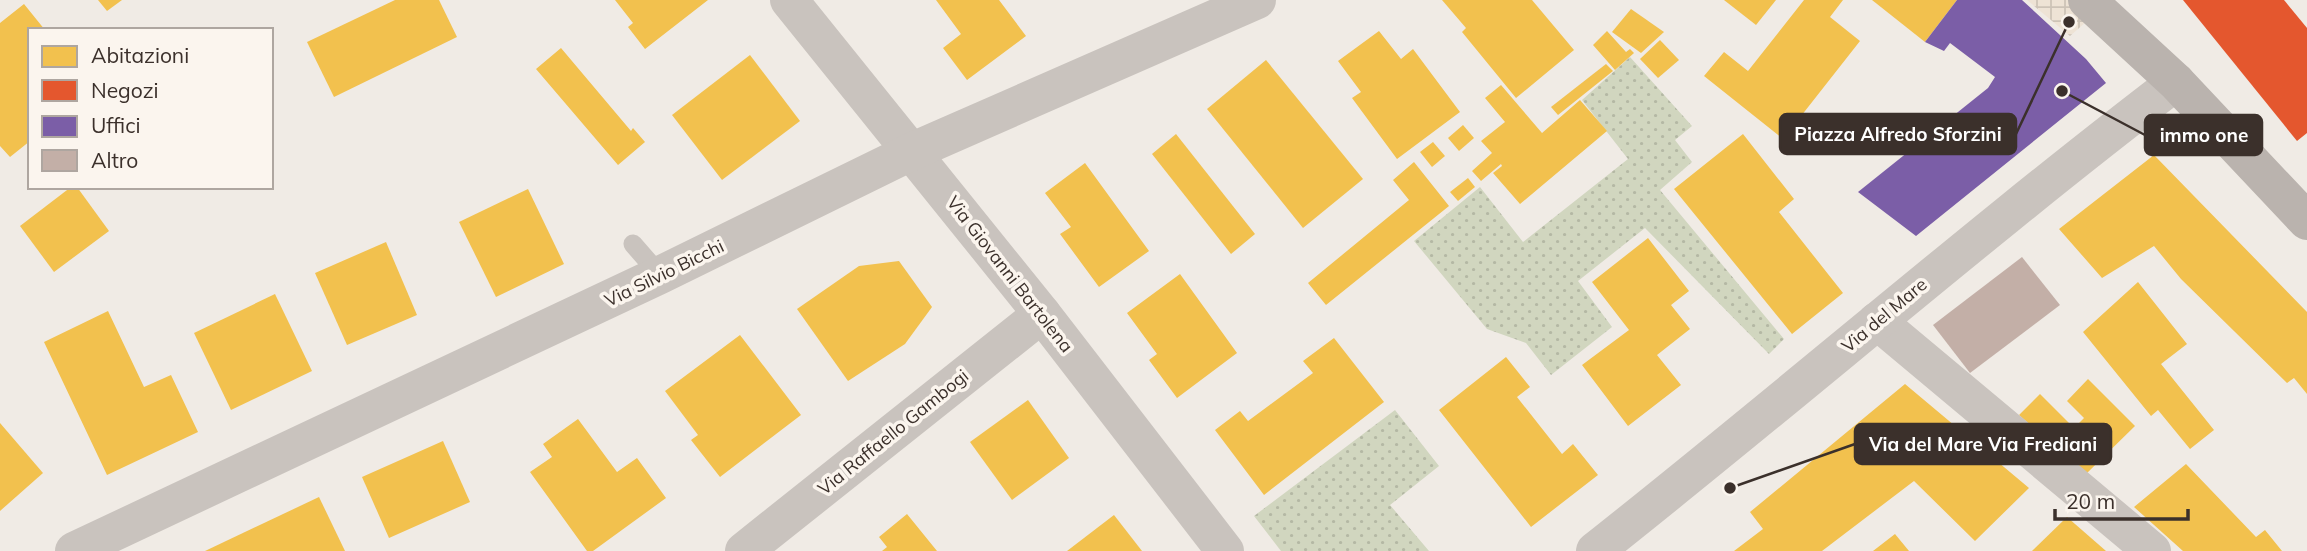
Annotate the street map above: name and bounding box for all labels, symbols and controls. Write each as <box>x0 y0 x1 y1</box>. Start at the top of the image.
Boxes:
legend <box>28 28 273 189</box>
text: Abitazioni <box>91 42 189 68</box>
text: Negozi <box>91 77 159 103</box>
text: Uffici <box>91 112 141 138</box>
callout: Piazza Alfredo Sforzini <box>1780 114 2016 154</box>
callout: immo one <box>2145 115 2262 155</box>
text: Piazza Alfredo Sforzini <box>1794 122 2002 146</box>
text: immo one <box>2160 123 2248 147</box>
text: Altro <box>91 147 138 173</box>
street label: Via Giovanni Bartolena <box>942 191 1078 357</box>
street label: Via Silvio Bicchi <box>601 234 727 312</box>
street label: Via del Mare <box>1837 273 1931 357</box>
street label: Via Raffaello Gambogi <box>813 364 973 500</box>
callout: Via del Mare Via Frediani <box>1855 424 2111 464</box>
text: Via del Mare Via Frediani <box>1868 432 2097 456</box>
scale bar <box>2055 477 2188 522</box>
text: 20 m <box>2066 488 2115 514</box>

